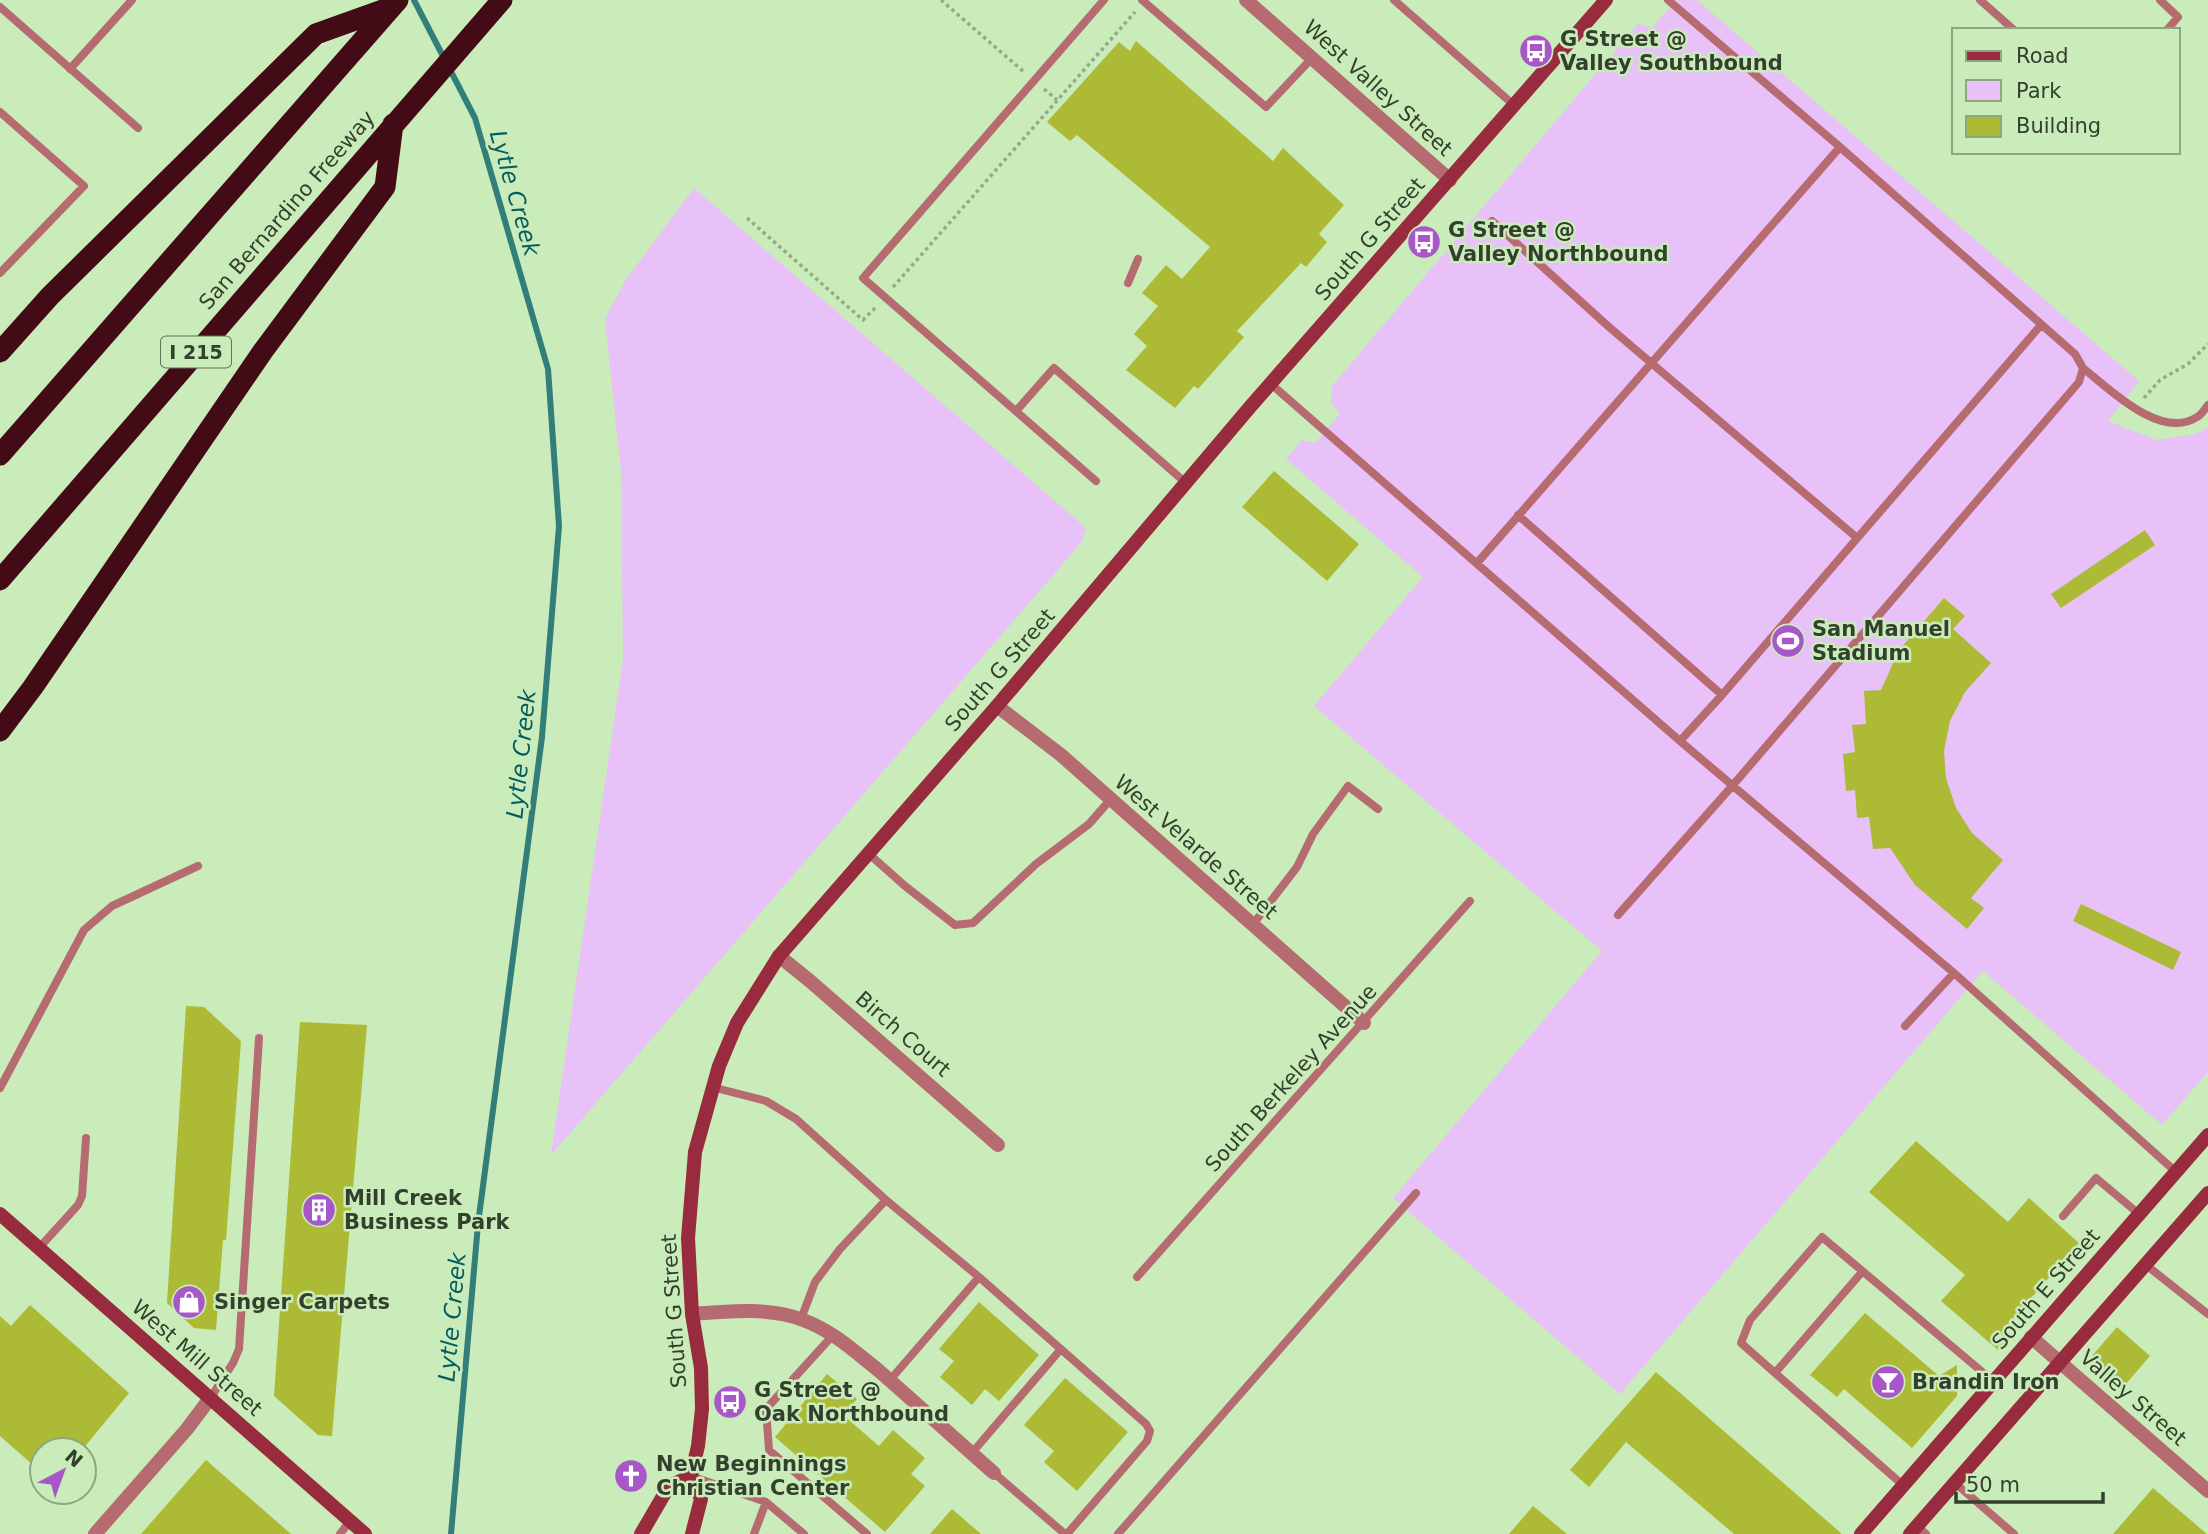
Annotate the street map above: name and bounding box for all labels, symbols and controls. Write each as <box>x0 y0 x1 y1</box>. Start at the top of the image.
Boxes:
street label: West Valley Street <box>1299 15 1457 161</box>
place label: G Street @ Valley Southbound <box>1560 27 1783 75</box>
legend <box>1952 28 2180 154</box>
bus stop icon: G Street @ Valley Southbound <box>1517 32 1555 70</box>
text: Road <box>2016 44 2069 68</box>
text: Park <box>2016 79 2062 103</box>
street label: San Bernardino Freeway <box>194 106 380 314</box>
text: Building <box>2016 114 2101 138</box>
water label: Lytle Creek <box>485 127 546 260</box>
street label: South G Street <box>1310 173 1430 305</box>
place label: G Street @ Valley Northbound <box>1448 218 1669 266</box>
bus stop icon: G Street @ Valley Northbound <box>1405 223 1443 261</box>
road number: I 215 <box>161 336 231 368</box>
street label: South G Street <box>940 604 1060 736</box>
place label: San Manuel Stadium <box>1812 617 1950 665</box>
sports icon: San Manuel Stadium <box>1769 622 1807 660</box>
water label: Lytle Creek <box>501 687 541 820</box>
street label: West Velarde Street <box>1110 770 1282 924</box>
street label: South Berkeley Avenue <box>1200 979 1382 1177</box>
street label: Birch Court <box>851 986 955 1082</box>
place label: Mill Creek Business Park <box>344 1186 511 1234</box>
building icon: Mill Creek Business Park <box>300 1191 338 1229</box>
street label: South E Street <box>1987 1224 2105 1354</box>
street label: South G Street <box>657 1233 691 1389</box>
water label: Lytle Creek <box>433 1250 471 1383</box>
shop icon: Singer Carpets <box>170 1283 208 1321</box>
place label: Singer Carpets <box>214 1290 390 1314</box>
street label: West Mill Street <box>127 1295 267 1421</box>
street label: Valley Street <box>2075 1345 2191 1451</box>
bar icon: Brandin Iron <box>1869 1363 1907 1401</box>
place label: Brandin Iron <box>1912 1370 2060 1394</box>
place label: G Street @ Oak Northbound <box>754 1378 949 1426</box>
bus stop icon: G Street @ Oak Northbound <box>711 1383 749 1421</box>
north arrow <box>28 1436 98 1506</box>
text: N <box>61 1445 87 1472</box>
place label: New Beginnings Christian Center <box>656 1452 850 1500</box>
church icon: New Beginnings Christian Center <box>612 1457 650 1495</box>
scale bar <box>1956 1460 2103 1504</box>
text: 50 m <box>1966 1473 2020 1497</box>

